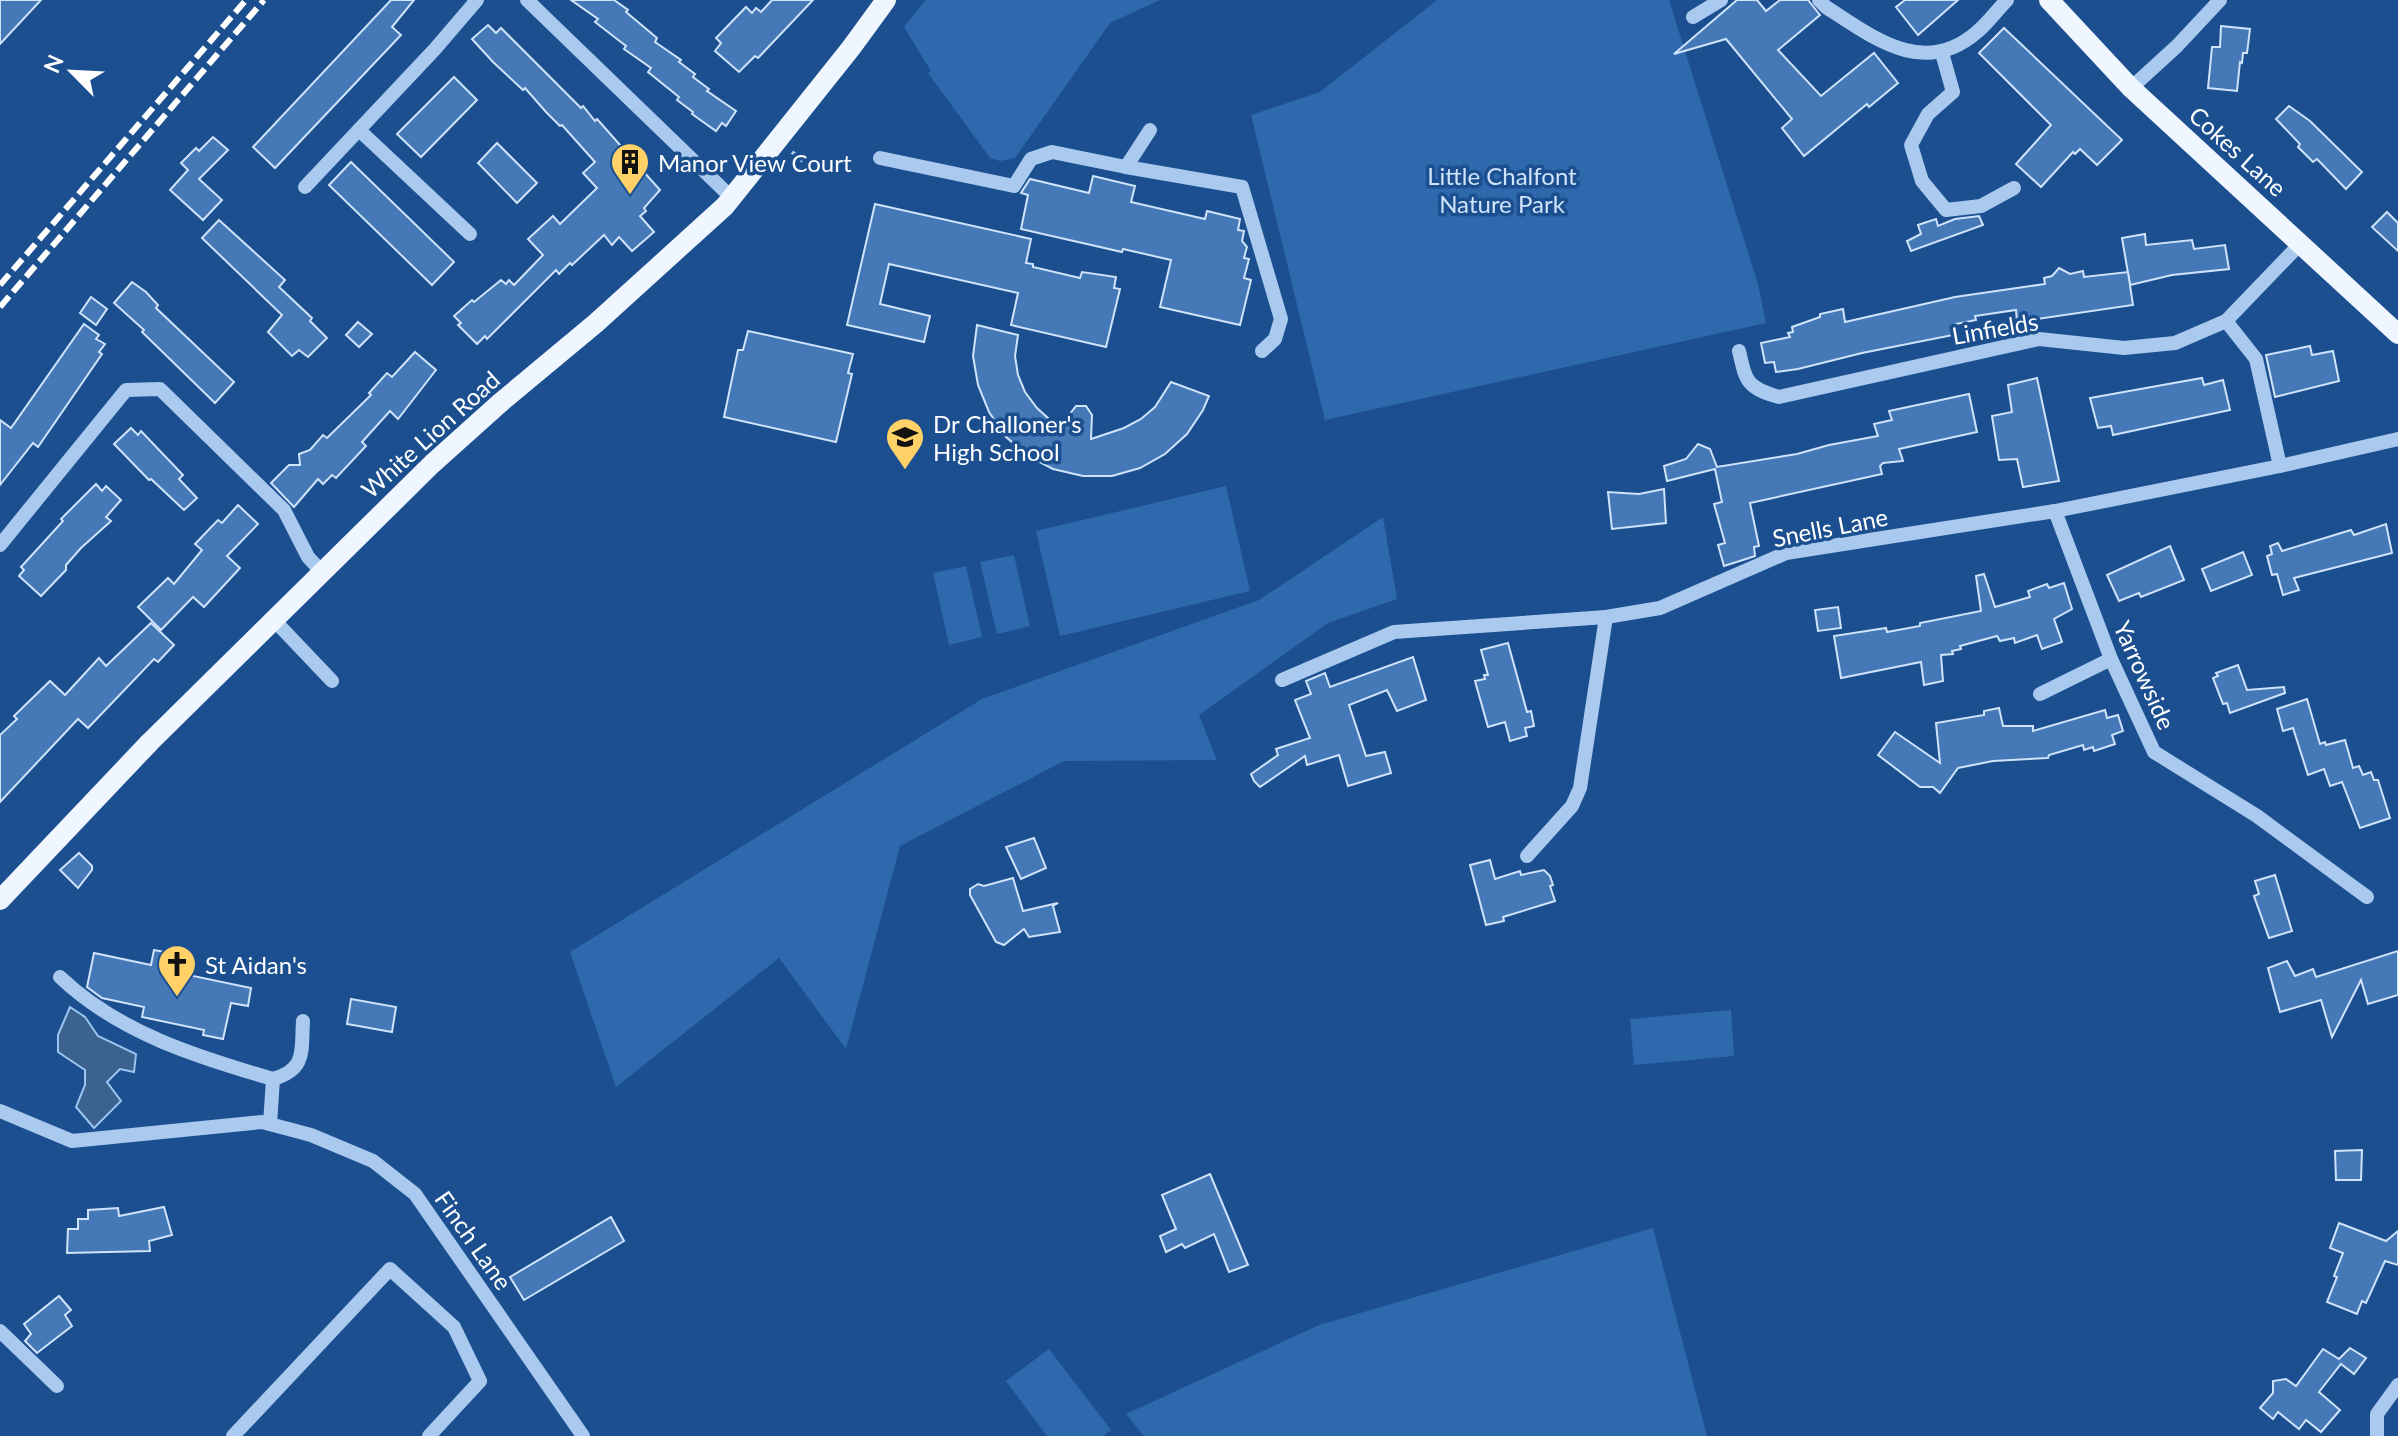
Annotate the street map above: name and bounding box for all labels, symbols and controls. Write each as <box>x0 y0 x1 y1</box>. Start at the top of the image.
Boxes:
north arrow <box>32 32 112 112</box>
text: N <box>37 50 69 77</box>
street label: Cokes Lane <box>2184 100 2292 202</box>
building icon: Manor View Court <box>609 141 651 196</box>
place label: Manor View Court <box>658 148 852 177</box>
park label: Little Chalfont Nature Park <box>1427 161 1577 218</box>
street label: Linfields <box>1950 306 2040 350</box>
street label: White Lion Road <box>355 364 505 504</box>
place label: Dr Challoner's High School <box>933 409 1082 466</box>
school or university icon: Dr Challoner's High School <box>884 416 926 471</box>
street label: Snells Lane <box>1770 502 1890 552</box>
street label: Yarrowside <box>2108 616 2182 734</box>
church icon: St Aidan's <box>156 943 198 998</box>
place label: St Aidan's <box>205 950 307 979</box>
street label: Finch Lane <box>429 1185 519 1295</box>

